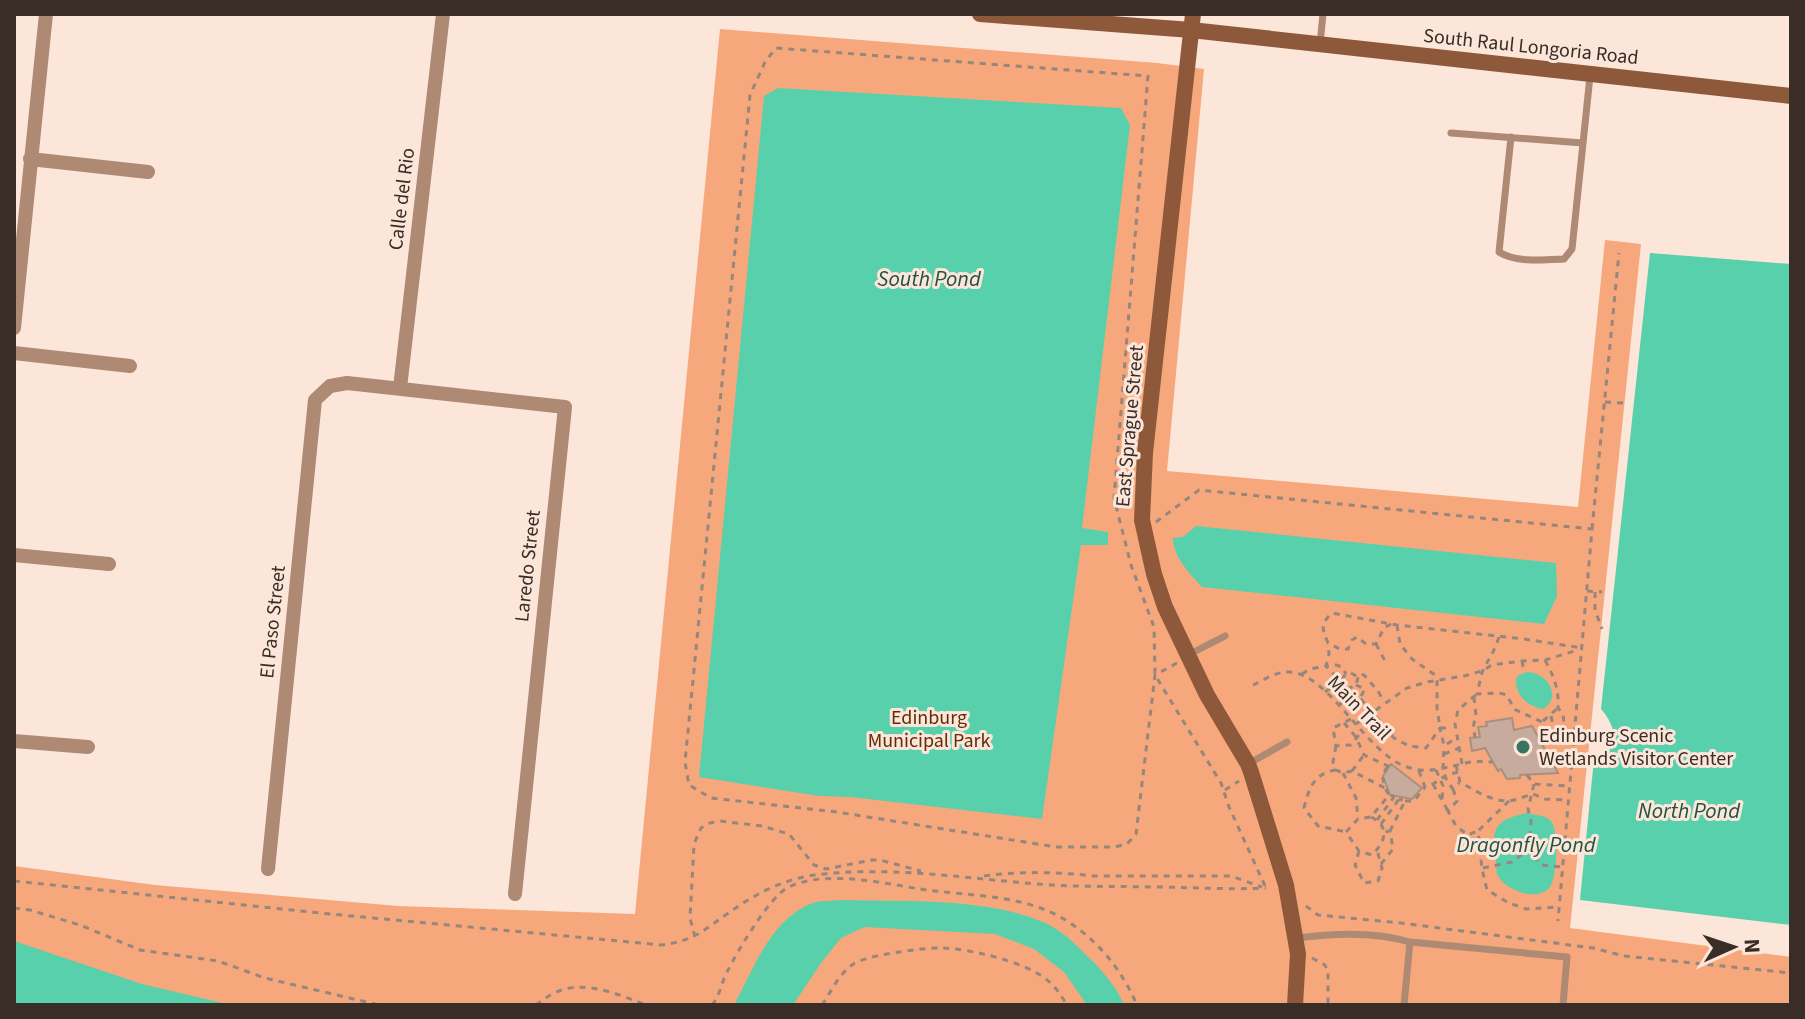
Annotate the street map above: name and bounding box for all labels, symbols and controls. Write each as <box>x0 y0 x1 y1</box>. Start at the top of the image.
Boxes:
street label: South Raul Longoria Road <box>1422 22 1640 72</box>
street label: Calle del Rio <box>382 146 422 252</box>
water label: South Pond <box>877 263 982 295</box>
street label: East Sprague Street <box>1109 344 1151 508</box>
street label: Laredo Street <box>508 508 548 623</box>
street label: El Paso Street <box>253 564 293 680</box>
street label: Main Trail <box>1321 669 1397 747</box>
park label: Edinburg Municipal Park <box>868 704 990 755</box>
place label: Edinburg Scenic Wetlands Visitor Center <box>1539 722 1733 773</box>
marker: Edinburg Scenic Wetlands Visitor Center <box>1514 738 1532 756</box>
water label: North Pond <box>1638 795 1741 827</box>
water label: Dragonfly Pond <box>1457 829 1597 861</box>
north arrow <box>1693 907 1773 987</box>
text: N <box>1736 938 1768 954</box>

